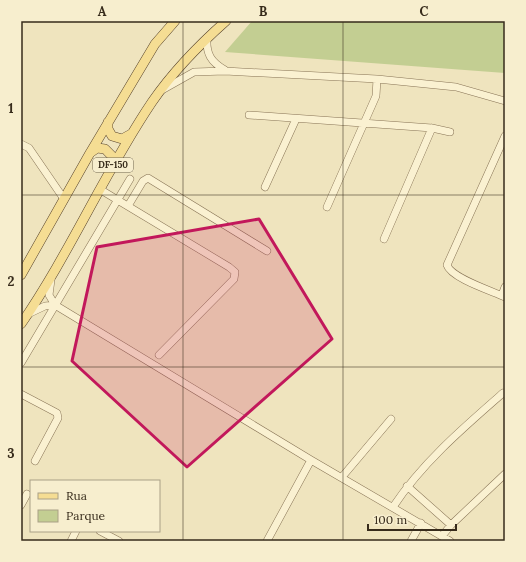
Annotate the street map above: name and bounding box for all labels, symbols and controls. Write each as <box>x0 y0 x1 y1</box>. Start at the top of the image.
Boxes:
text: A <box>98 3 107 20</box>
text: B <box>259 3 268 20</box>
text: C <box>420 3 429 20</box>
text: 1 <box>8 100 14 117</box>
road number: DF-150 <box>93 158 133 172</box>
text: 2 <box>8 273 15 290</box>
text: 3 <box>7 445 15 462</box>
legend <box>30 480 160 532</box>
text: Rua <box>66 488 87 503</box>
scale bar <box>368 506 456 532</box>
text: Parque <box>66 508 106 523</box>
text: 100 m <box>374 512 407 527</box>

